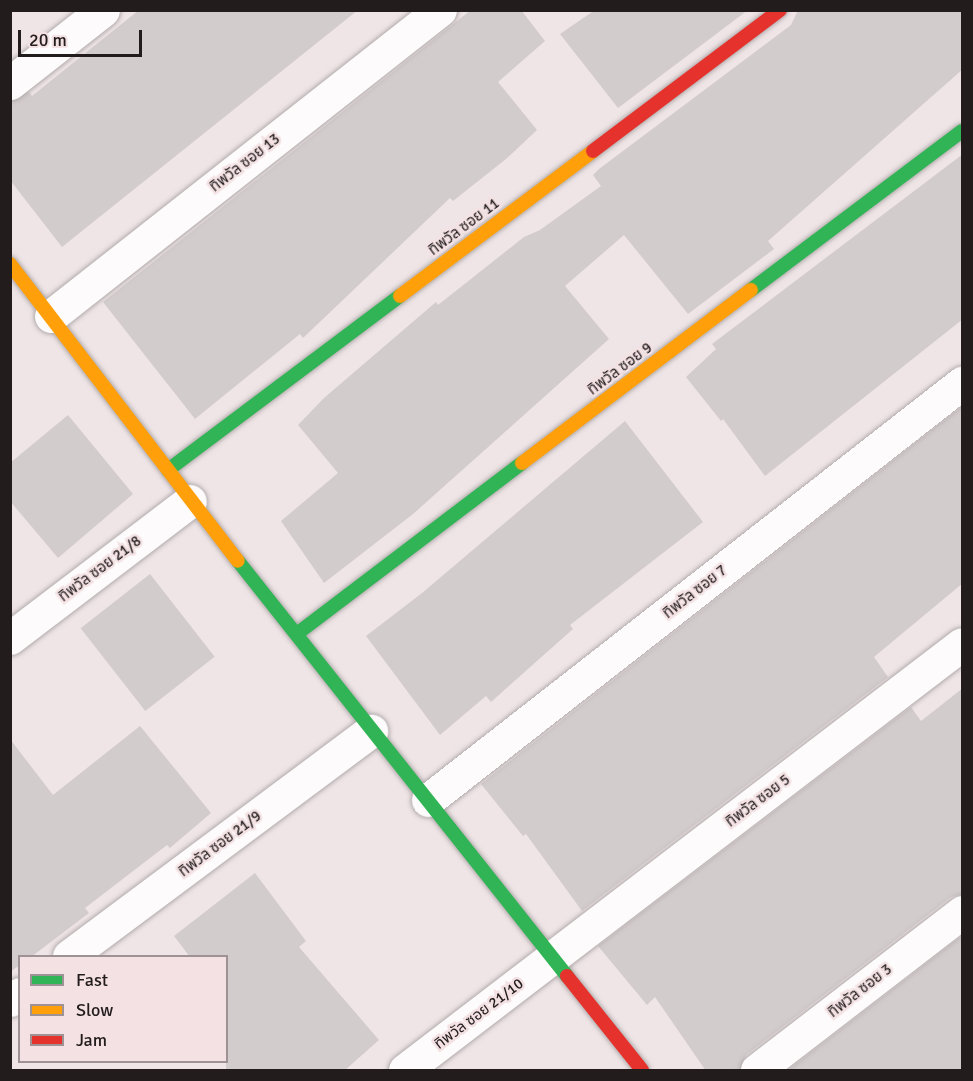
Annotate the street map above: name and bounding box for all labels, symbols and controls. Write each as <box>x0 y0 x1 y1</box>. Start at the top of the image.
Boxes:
scale bar <box>21 18 146 56</box>
text: 20 m <box>29 29 67 51</box>
street label: ทิพวัล ซอย 13 <box>206 130 284 196</box>
street label: ทิพวัล ซอย 11 <box>425 194 503 260</box>
street label: ทิพวัล ซอย 9 <box>584 339 656 399</box>
street label: ทิพวัล ซอย 21/8 <box>55 532 145 606</box>
street label: ทิพวัล ซอย 7 <box>659 561 731 623</box>
street label: ทิพวัล ซอย 5 <box>722 771 794 831</box>
street label: ทิพวัล ซอย 21/9 <box>175 807 265 881</box>
legend <box>18 955 228 1063</box>
street label: ทิพวัล ซอย 3 <box>824 960 896 1022</box>
text: Fast <box>76 969 108 991</box>
street label: ทิพวัล ซอย 21/10 <box>431 975 527 1053</box>
text: Slow <box>76 999 113 1021</box>
text: Jam <box>76 1029 107 1051</box>

